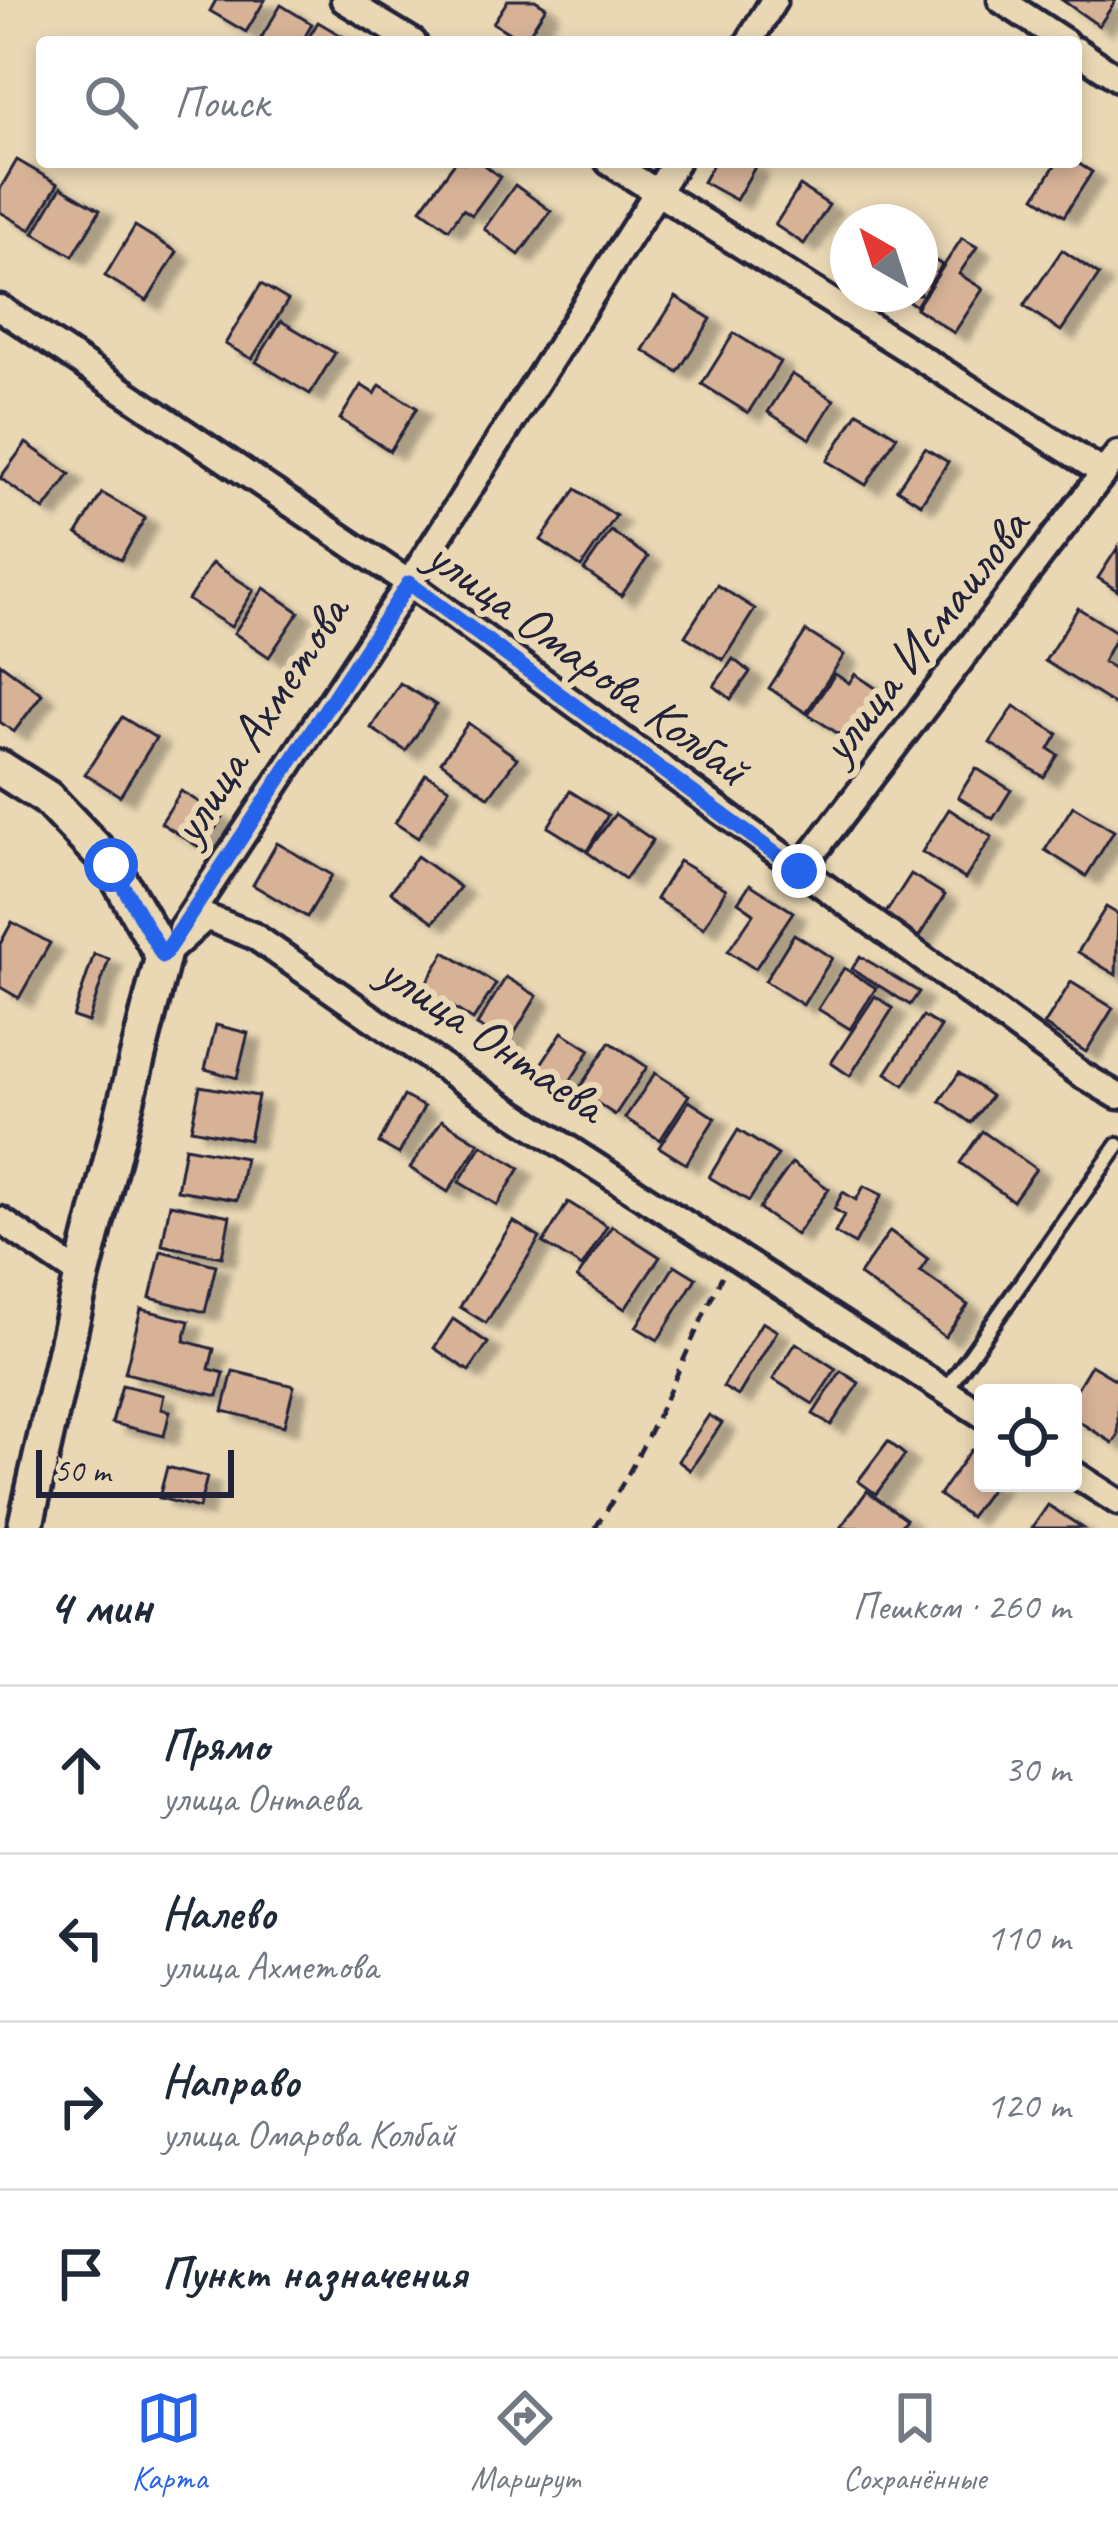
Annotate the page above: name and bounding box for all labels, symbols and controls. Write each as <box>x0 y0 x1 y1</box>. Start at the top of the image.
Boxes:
search box <box>36 36 1082 168</box>
icon: search <box>78 69 144 135</box>
text: Поиск <box>174 74 269 131</box>
north arrow <box>830 204 938 312</box>
street label: улица Исмаилова <box>803 493 1045 778</box>
street label: улица Омарова Колбай <box>412 521 765 802</box>
street label: улица Ахметова <box>153 580 365 858</box>
route start <box>84 838 138 892</box>
route end <box>772 844 826 898</box>
street label: улица Онтаева <box>365 937 621 1139</box>
map controls <box>974 1384 1082 1492</box>
button: locate <box>974 1384 1082 1492</box>
scale bar <box>36 1444 234 1497</box>
text: 50 m <box>54 1450 110 1492</box>
text: 4 мин <box>48 1574 152 1638</box>
text: Пешком · 260 m <box>852 1582 1070 1631</box>
text: Прямо <box>162 1717 269 1774</box>
icon: ahead <box>48 1737 114 1803</box>
text: 30 m <box>1004 1745 1070 1794</box>
text: улица Онтаева <box>162 1774 360 1823</box>
text: Налево <box>162 1885 276 1942</box>
icon: left <box>48 1905 114 1971</box>
text: 110 m <box>986 1913 1070 1962</box>
text: улица Ахметова <box>162 1942 378 1991</box>
text: Направо <box>162 2053 300 2110</box>
icon: right <box>48 2073 114 2139</box>
text: 120 m <box>986 2081 1070 2130</box>
text: улица Омарова Колбай <box>162 2110 455 2159</box>
icon: arrive <box>48 2241 114 2307</box>
text: Пункт назначения <box>162 2245 467 2302</box>
tab: Карта <box>132 2385 207 2499</box>
tab: Маршрут <box>471 2385 580 2499</box>
tab: Сохранённые <box>843 2385 986 2499</box>

